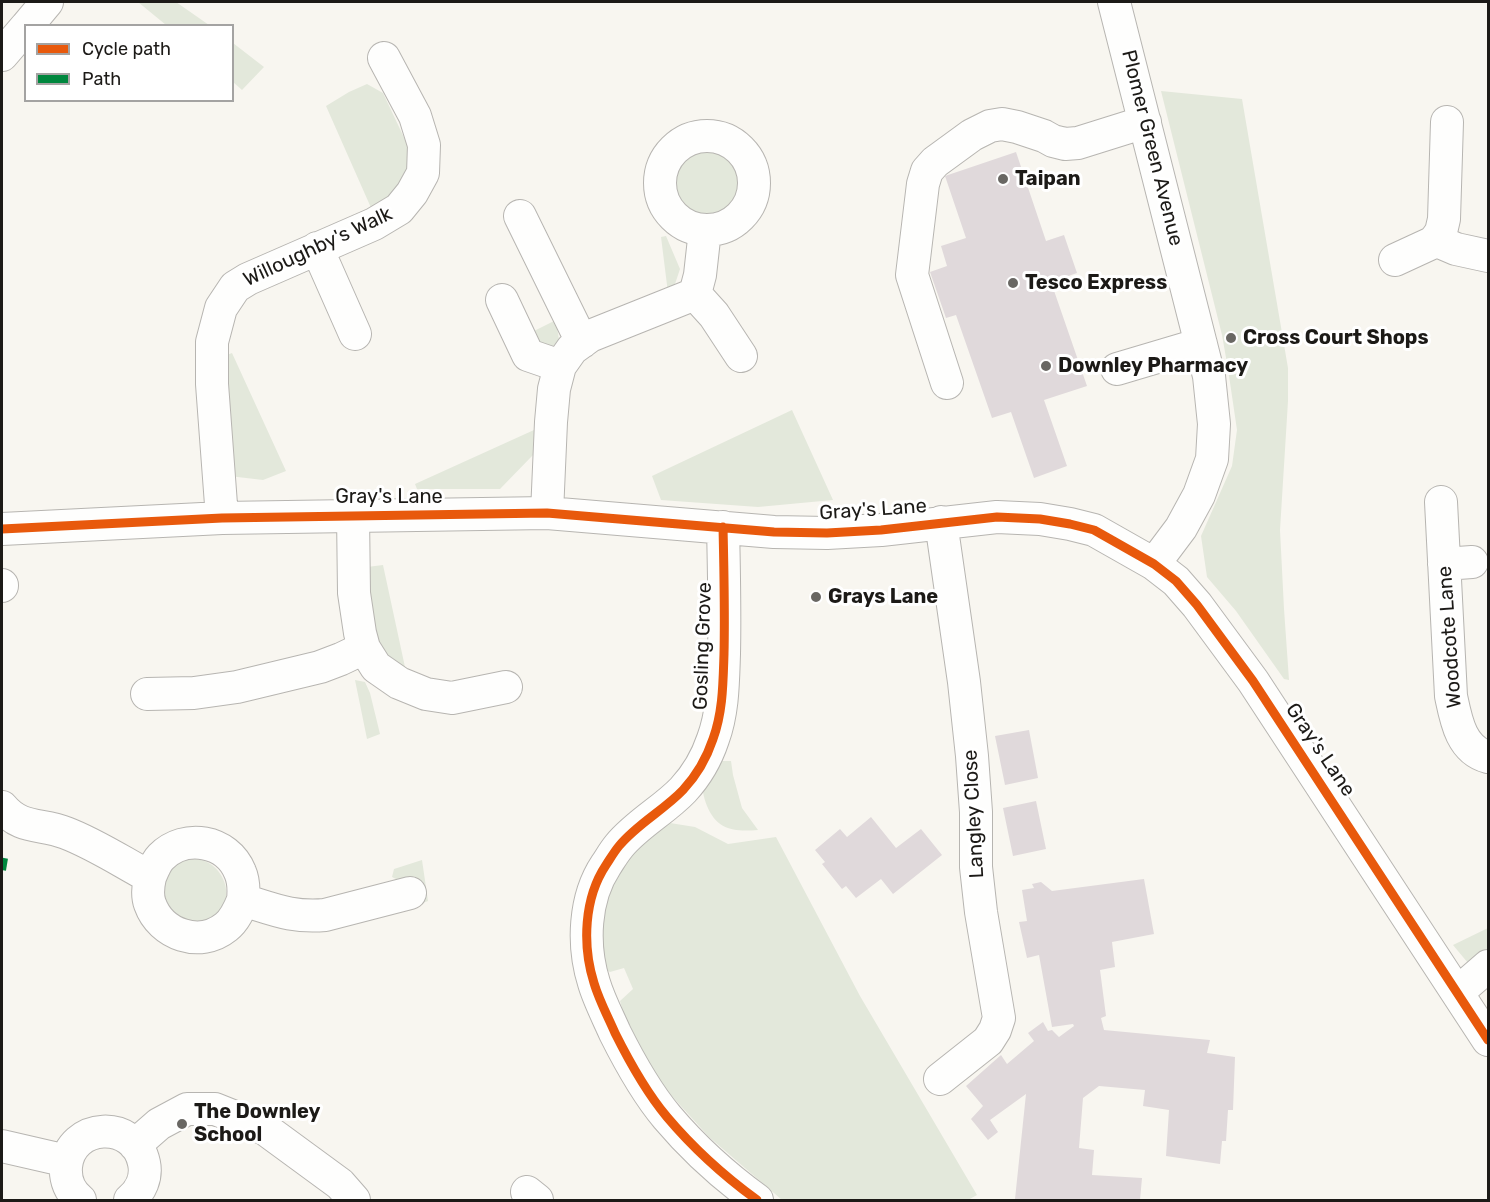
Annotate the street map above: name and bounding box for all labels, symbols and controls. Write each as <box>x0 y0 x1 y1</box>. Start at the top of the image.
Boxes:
legend <box>24 24 234 102</box>
text: Cycle path <box>82 38 171 60</box>
street label: Plomer Green Avenue <box>1116 48 1188 248</box>
text: Path <box>82 68 121 90</box>
place label: Taipan <box>1015 167 1081 191</box>
marker: Taipan <box>996 172 1010 186</box>
street label: Willoughby's Walk <box>240 202 396 292</box>
place label: Tesco Express <box>1025 271 1167 295</box>
marker: Tesco Express <box>1006 276 1020 290</box>
place label: Cross Court Shops <box>1243 326 1429 350</box>
marker: Cross Court Shops <box>1224 331 1238 345</box>
place label: Downley Pharmacy <box>1058 354 1248 378</box>
marker: Downley Pharmacy <box>1039 359 1053 373</box>
street label: Gray's Lane <box>335 485 443 509</box>
street label: Gray's Lane <box>819 494 927 526</box>
street label: Woodcote Lane <box>1433 565 1467 709</box>
street label: Gosling Grove <box>689 582 717 710</box>
place label: Grays Lane <box>828 585 938 609</box>
marker: Grays Lane <box>809 590 823 604</box>
street label: Gray's Lane <box>1280 699 1360 801</box>
street label: Langley Close <box>959 749 989 879</box>
place label: The Downley School <box>194 1100 320 1147</box>
marker: The Downley School <box>175 1117 189 1131</box>

